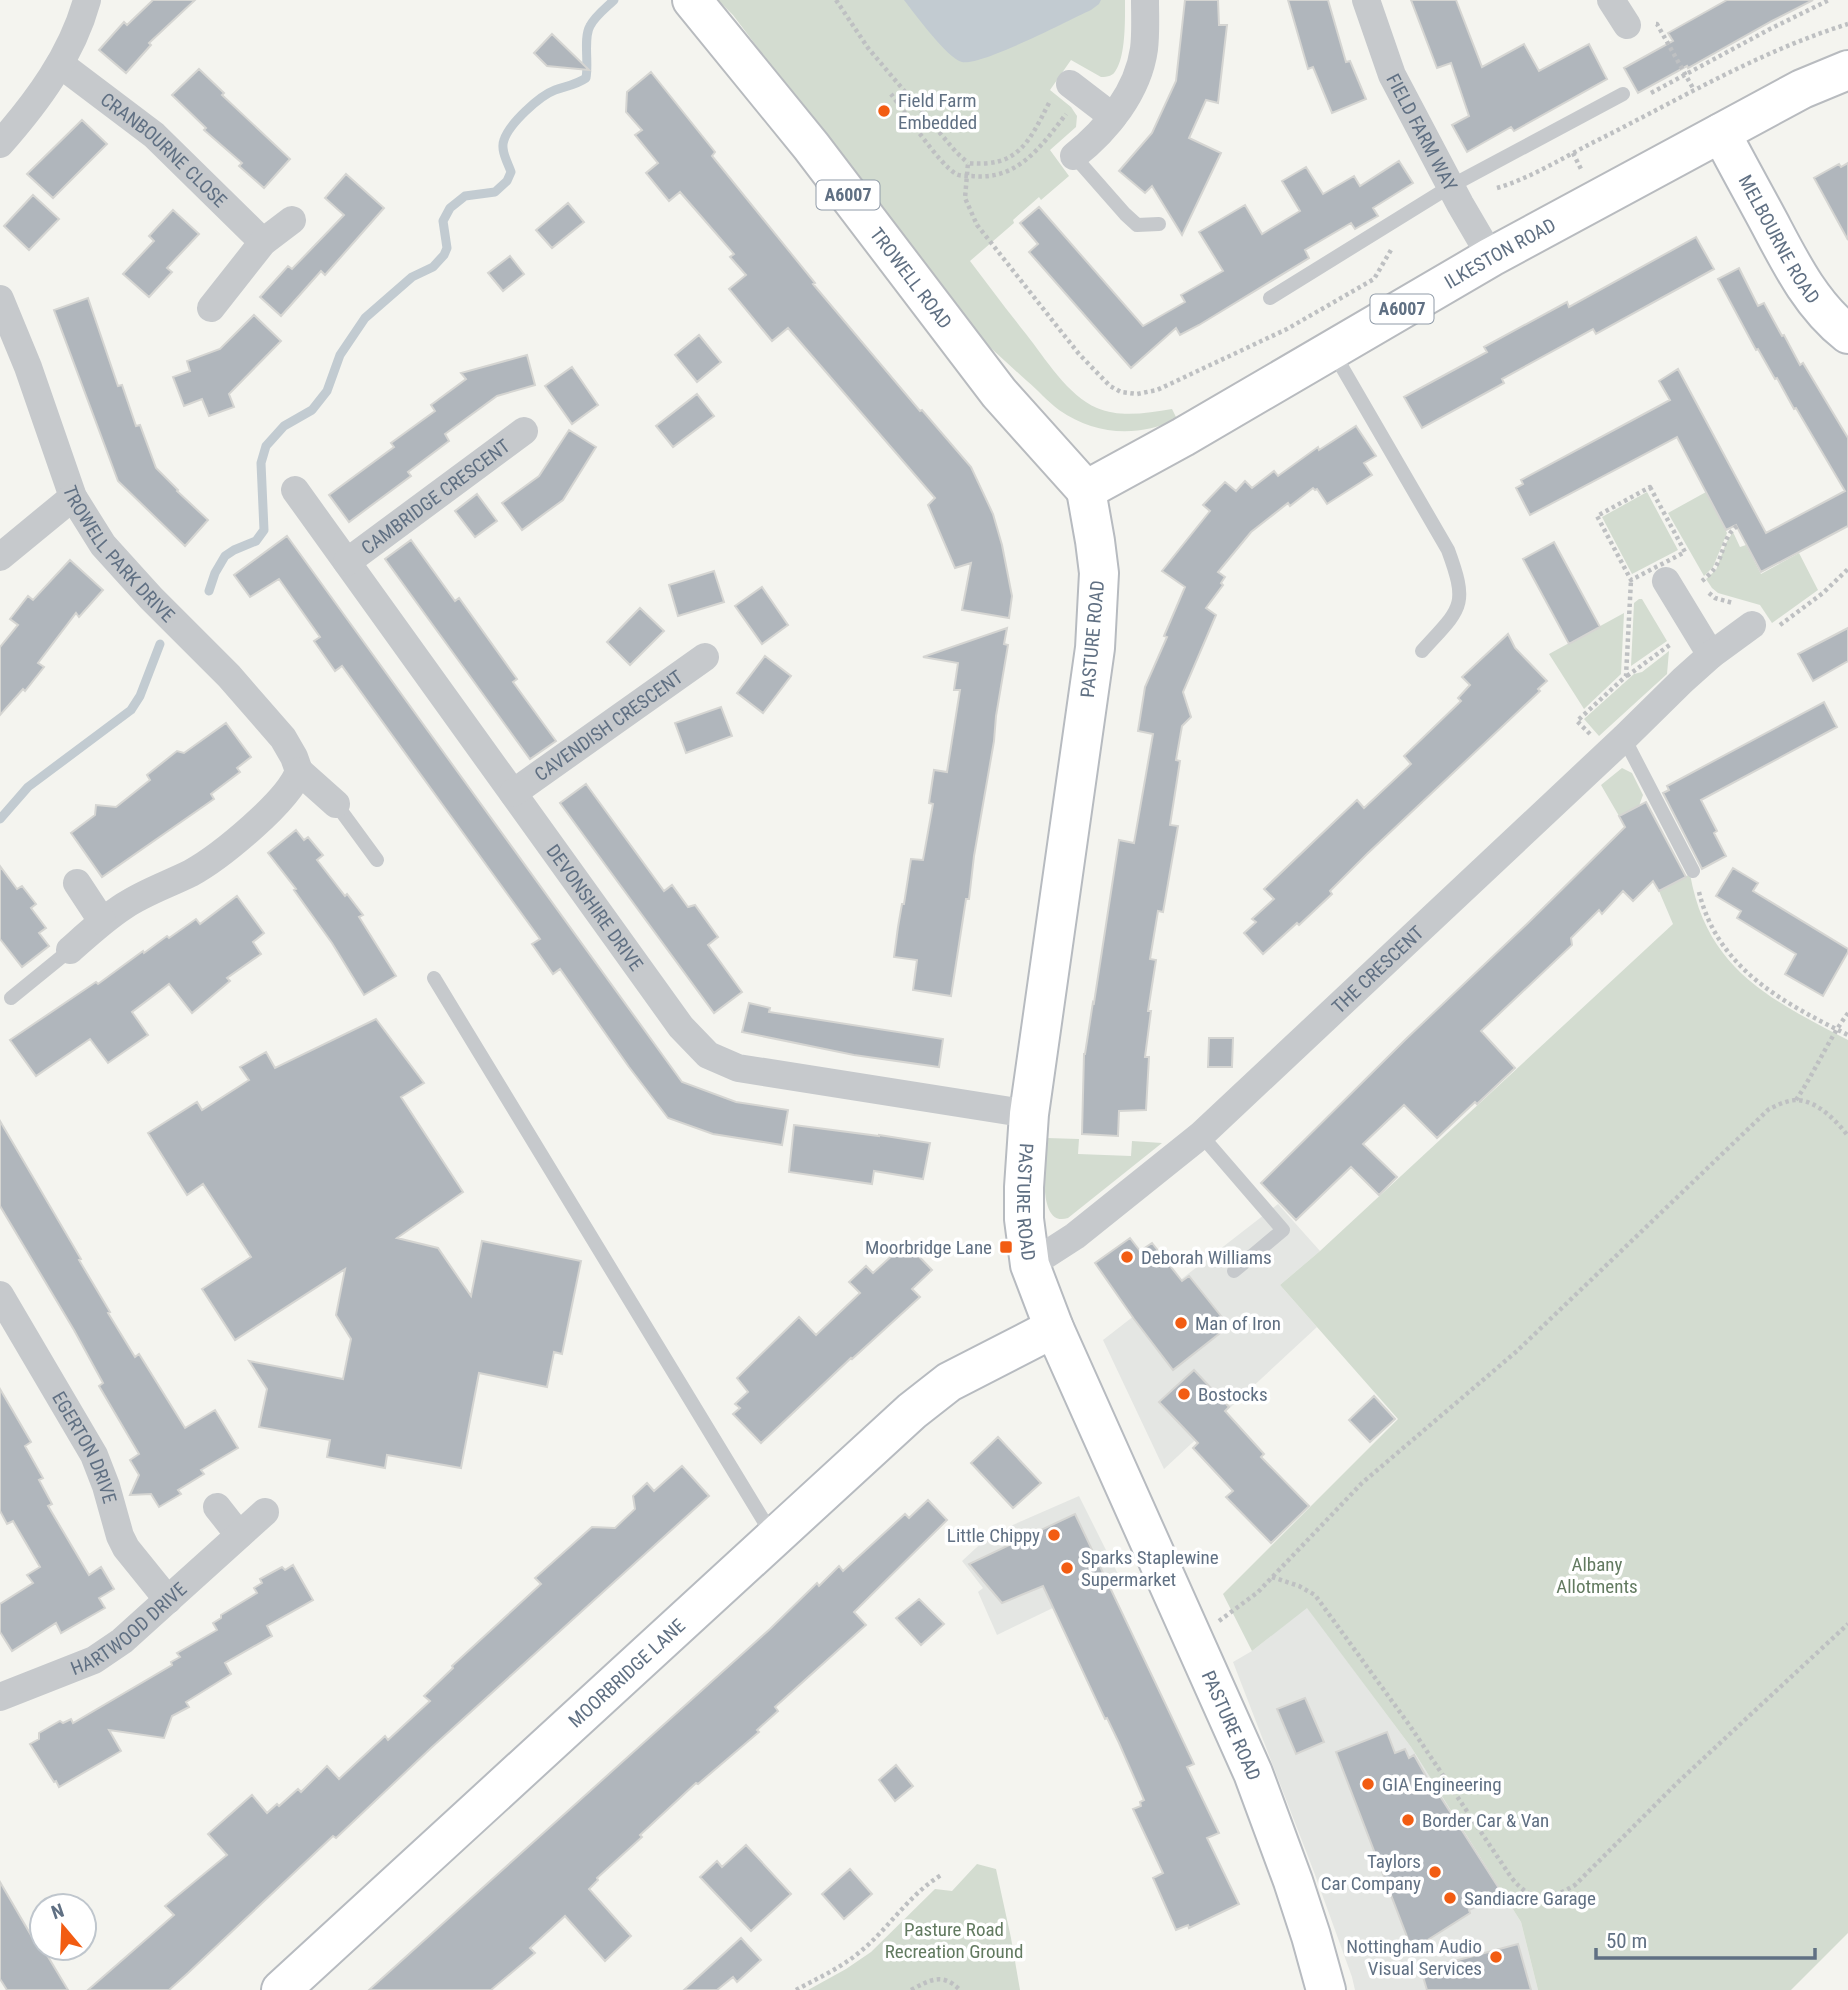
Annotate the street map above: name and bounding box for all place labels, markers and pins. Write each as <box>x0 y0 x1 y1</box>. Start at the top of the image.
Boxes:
place label: Field Farm Embedded <box>898 89 977 134</box>
marker: Field Farm Embedded <box>876 103 892 119</box>
place label: Moorbridge Lane <box>865 1236 992 1259</box>
marker: Moorbridge Lane <box>998 1239 1014 1255</box>
place label: Deborah Williams <box>1141 1246 1272 1269</box>
marker: Deborah Williams <box>1119 1249 1135 1265</box>
place label: Man of Iron <box>1195 1312 1281 1335</box>
marker: Man of Iron <box>1173 1315 1189 1331</box>
place label: Bostocks <box>1198 1383 1268 1406</box>
marker: Bostocks <box>1176 1386 1192 1402</box>
place label: Little Chippy <box>947 1524 1040 1547</box>
marker: Little Chippy <box>1046 1527 1062 1543</box>
place label: Sparks Staplewine Supermarket <box>1081 1546 1219 1591</box>
marker: Sparks Staplewine Supermarket <box>1059 1560 1075 1576</box>
place label: GIA Engineering <box>1382 1773 1502 1796</box>
marker: GIA Engineering <box>1360 1776 1376 1792</box>
place label: Border Car & Van <box>1422 1809 1549 1832</box>
marker: Border Car & Van <box>1400 1812 1416 1828</box>
place label: Taylors Car Company <box>1321 1850 1421 1895</box>
marker: Taylors Car Company <box>1427 1864 1443 1880</box>
place label: Sandiacre Garage <box>1464 1887 1596 1910</box>
marker: Sandiacre Garage <box>1442 1890 1458 1906</box>
place label: Nottingham Audio Visual Services <box>1346 1935 1482 1980</box>
marker: Nottingham Audio Visual Services <box>1488 1949 1504 1965</box>

